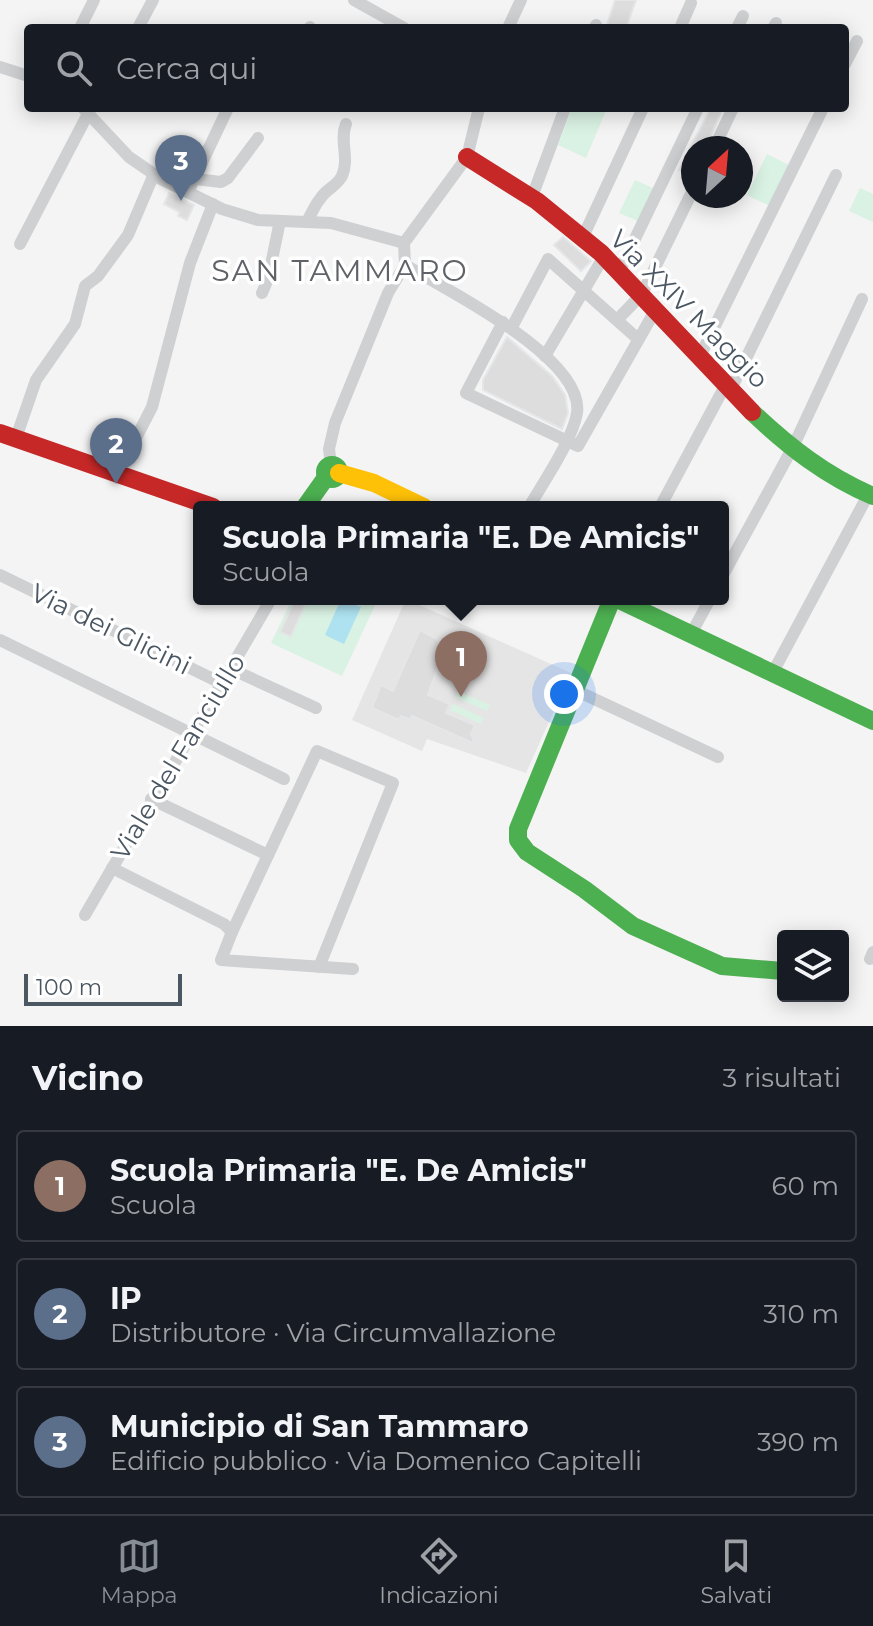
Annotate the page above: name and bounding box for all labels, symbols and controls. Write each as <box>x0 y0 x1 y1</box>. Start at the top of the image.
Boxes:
search box <box>24 24 849 112</box>
icon: search <box>52 46 96 90</box>
text: Cerca qui <box>116 50 257 87</box>
pin: 3 <box>155 135 207 201</box>
north arrow <box>681 136 753 208</box>
street label: Via XXIV Maggio <box>603 223 775 395</box>
district label: SAN TAMMARO <box>211 252 469 289</box>
pin: 2 <box>90 418 142 484</box>
popup <box>193 501 729 605</box>
text: Scuola Primaria "E. De Amicis" <box>223 519 699 556</box>
text: Scuola <box>223 556 309 588</box>
street label: Via dei Glicini <box>26 576 196 682</box>
pin: 1 <box>435 631 487 697</box>
street label: Viale del Fanciullo <box>104 648 252 866</box>
your location <box>544 674 584 714</box>
map controls <box>777 930 849 1002</box>
button: layers <box>777 930 849 1002</box>
scale bar <box>24 970 182 1006</box>
text: 100 m <box>36 974 102 1001</box>
text: Vicino <box>32 1057 144 1099</box>
text: 3 risultati <box>722 1062 841 1094</box>
text: Scuola Primaria "E. De Amicis" <box>110 1152 587 1189</box>
text: 1 <box>55 1170 65 1202</box>
text: 60 m <box>772 1170 839 1202</box>
text: Scuola <box>110 1189 197 1221</box>
text: IP <box>110 1280 142 1317</box>
text: 2 <box>52 1298 68 1330</box>
text: 310 m <box>763 1298 839 1330</box>
text: Distributore · Via Circumvallazione <box>110 1317 556 1349</box>
text: Municipio di San Tammaro <box>110 1408 529 1445</box>
text: 3 <box>52 1426 68 1458</box>
text: 390 m <box>757 1426 839 1458</box>
text: Edificio pubblico · Via Domenico Capitelli <box>110 1445 642 1477</box>
tab: Mappa <box>101 1534 178 1609</box>
tab: Indicazioni <box>379 1534 499 1609</box>
tab: Salvati <box>700 1534 772 1609</box>

